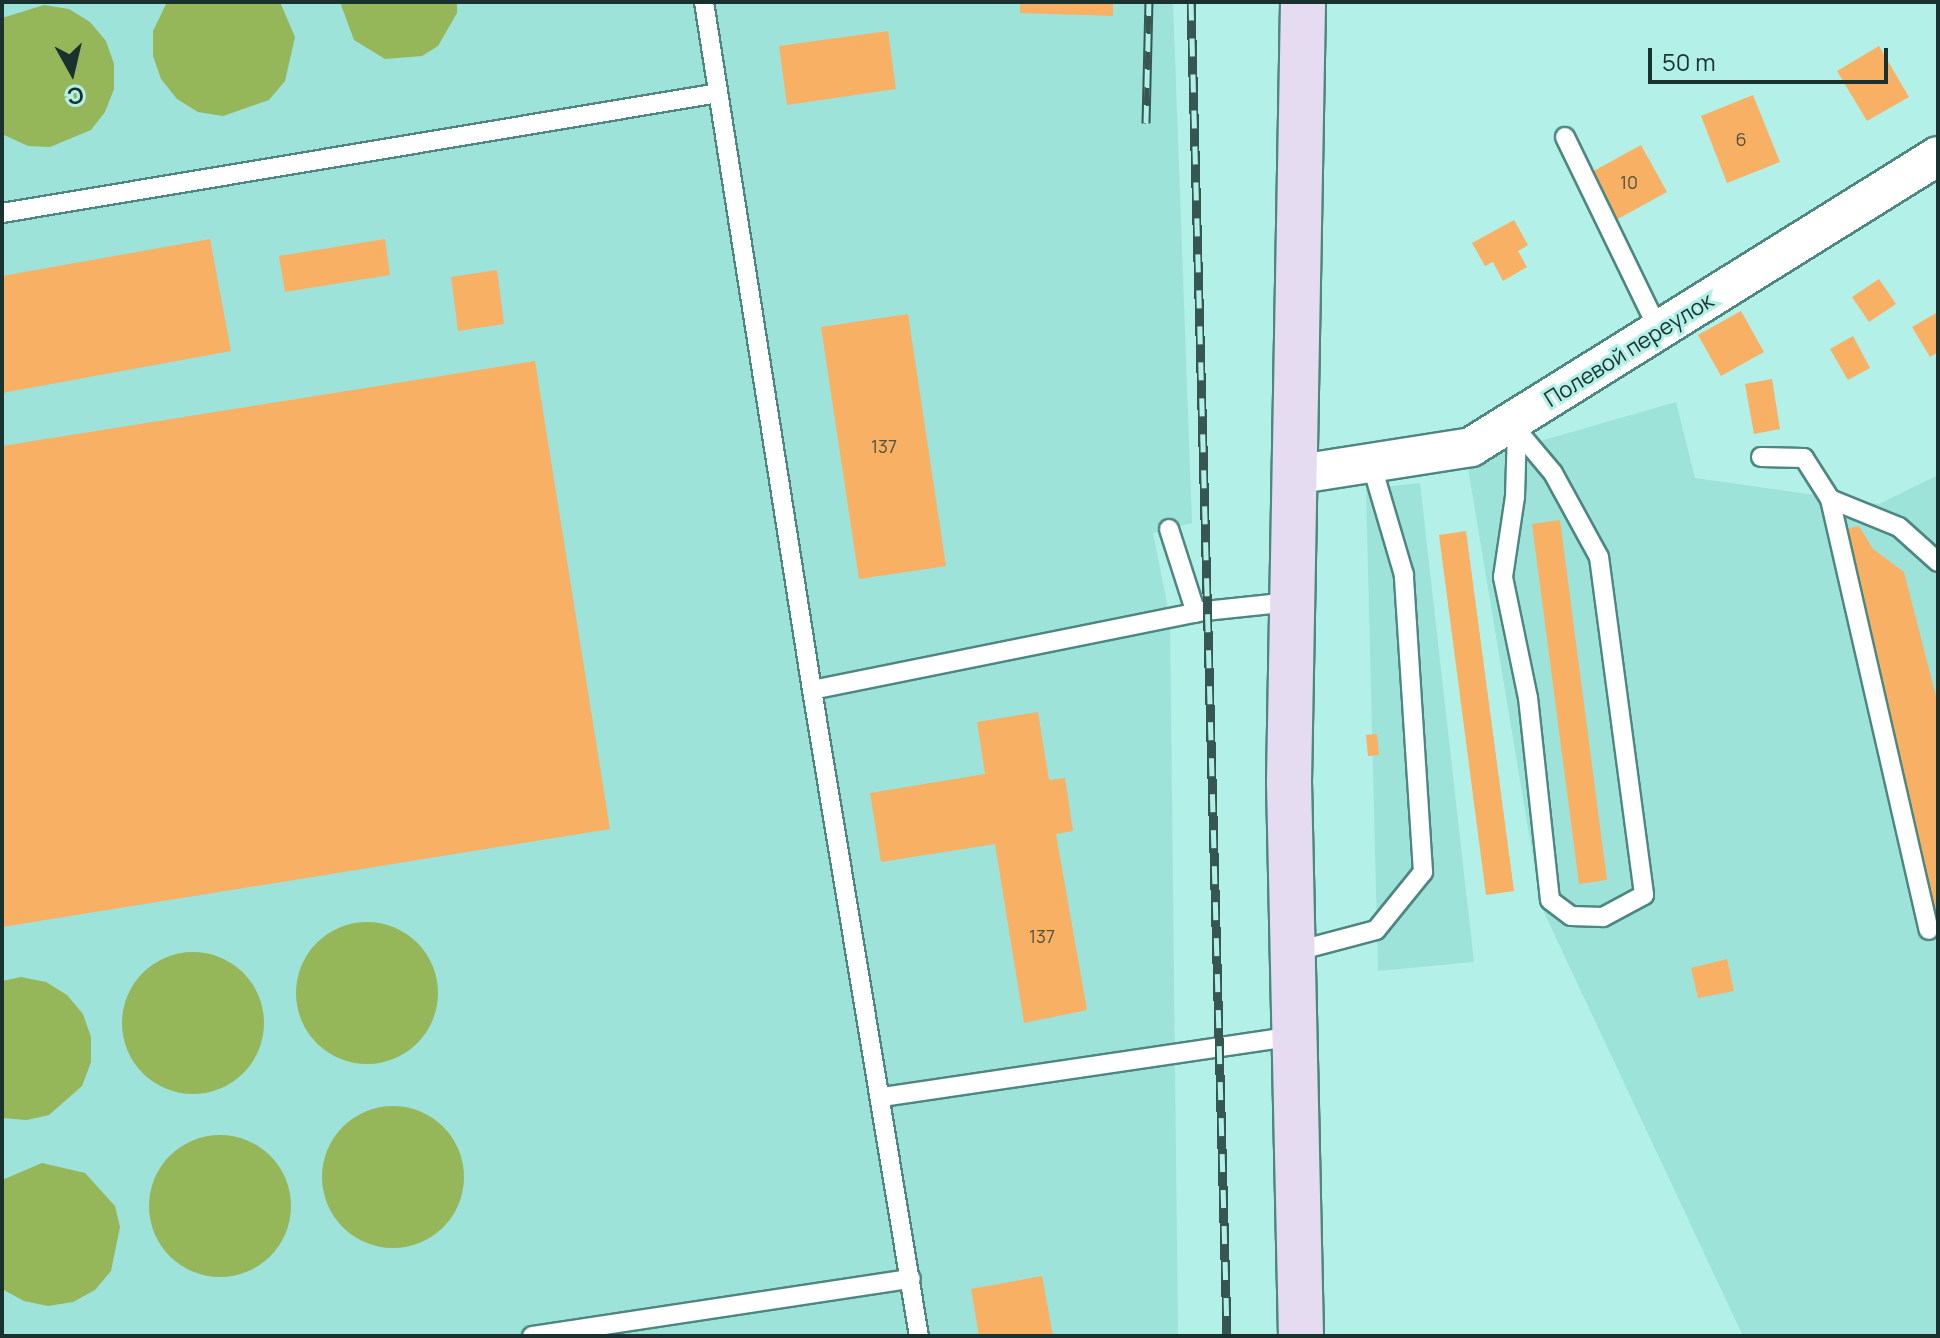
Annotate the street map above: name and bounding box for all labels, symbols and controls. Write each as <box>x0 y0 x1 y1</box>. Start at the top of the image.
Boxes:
north arrow <box>32 32 112 112</box>
scale bar <box>1652 32 1892 82</box>
text: 50 m <box>1662 45 1716 78</box>
text: С <box>65 80 85 112</box>
house number: 6 <box>1735 128 1747 150</box>
house number: 10 <box>1620 171 1638 193</box>
street label: Полевой переулок <box>1540 287 1718 413</box>
house number: 137 <box>871 435 897 457</box>
house number: 137 <box>1029 925 1055 947</box>

